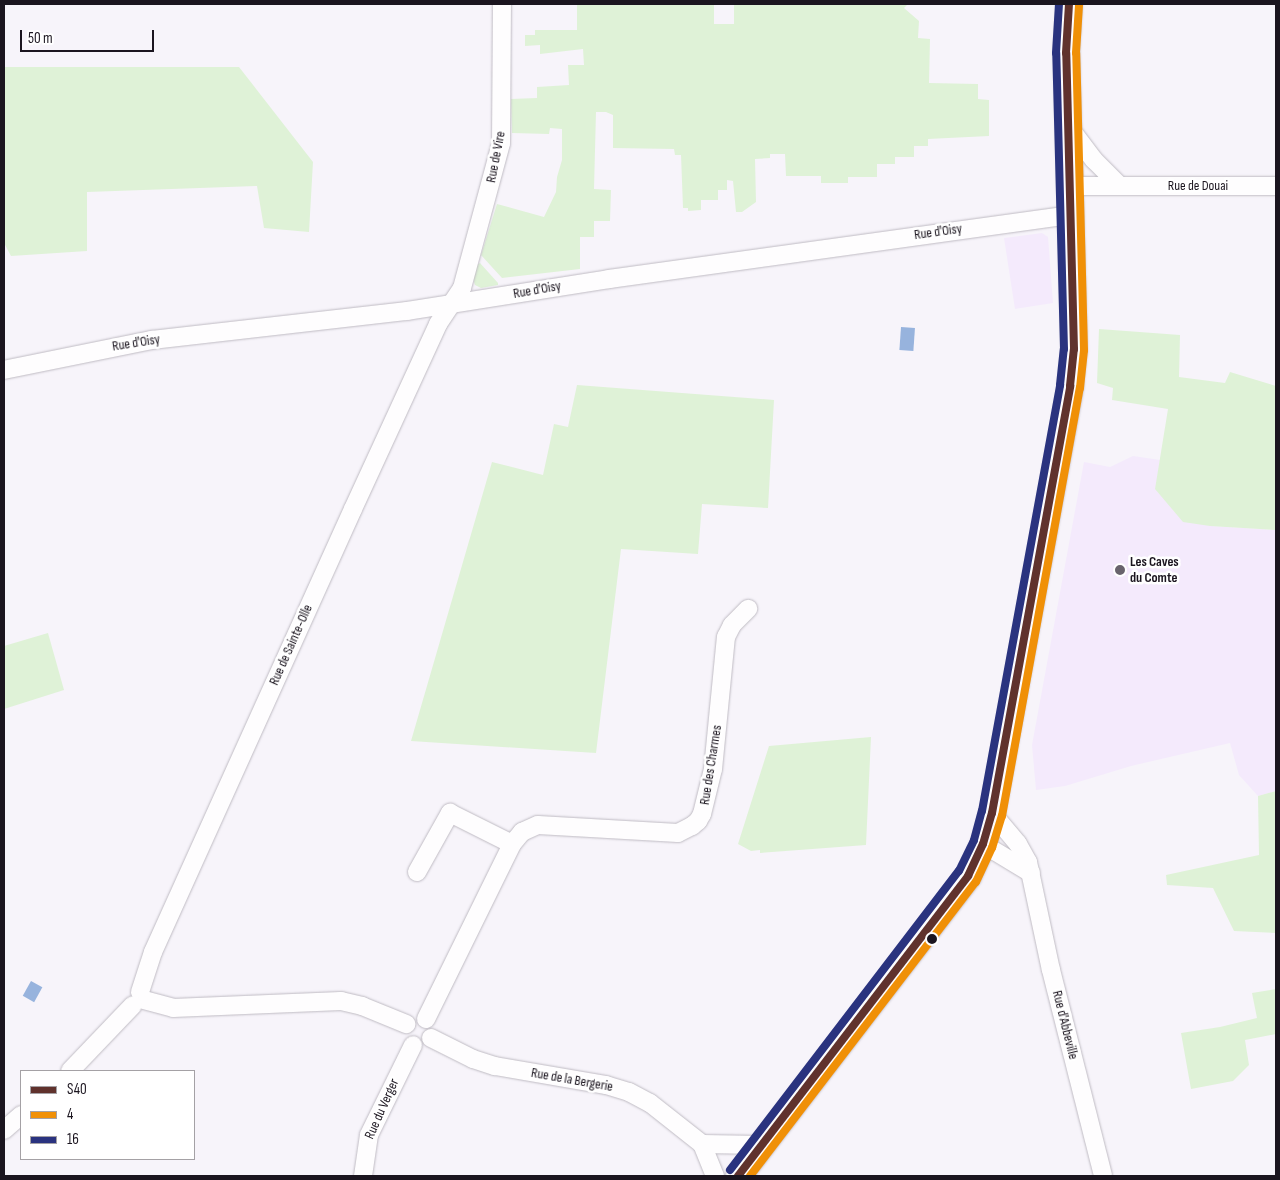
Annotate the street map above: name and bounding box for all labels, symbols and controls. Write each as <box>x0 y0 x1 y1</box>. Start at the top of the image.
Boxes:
scale bar <box>22 20 156 52</box>
text: 50 m <box>28 29 53 48</box>
street label: Rue de Vire <box>483 130 509 184</box>
street label: Rue de Douai <box>1168 178 1228 194</box>
street label: Rue d'Oisy <box>913 220 963 244</box>
street label: Rue d'Oisy <box>512 278 562 302</box>
street label: Rue d'Oisy <box>111 331 161 355</box>
place label: Les Caves du Comte <box>1130 554 1179 586</box>
marker: Les Caves du Comte <box>1114 564 1126 576</box>
street label: Rue de Sainte-Olle <box>266 602 316 688</box>
street label: Rue des Charmes <box>696 724 726 806</box>
unlabelled marker <box>927 934 937 944</box>
street label: Rue d'Abbeville <box>1048 989 1082 1061</box>
street label: Rue de la Bergerie <box>530 1065 614 1095</box>
legend <box>20 1070 195 1160</box>
street label: Rue du Verger <box>361 1076 403 1142</box>
text: S40 <box>67 1080 87 1099</box>
text: 4 <box>67 1105 73 1124</box>
text: 16 <box>67 1130 79 1149</box>

